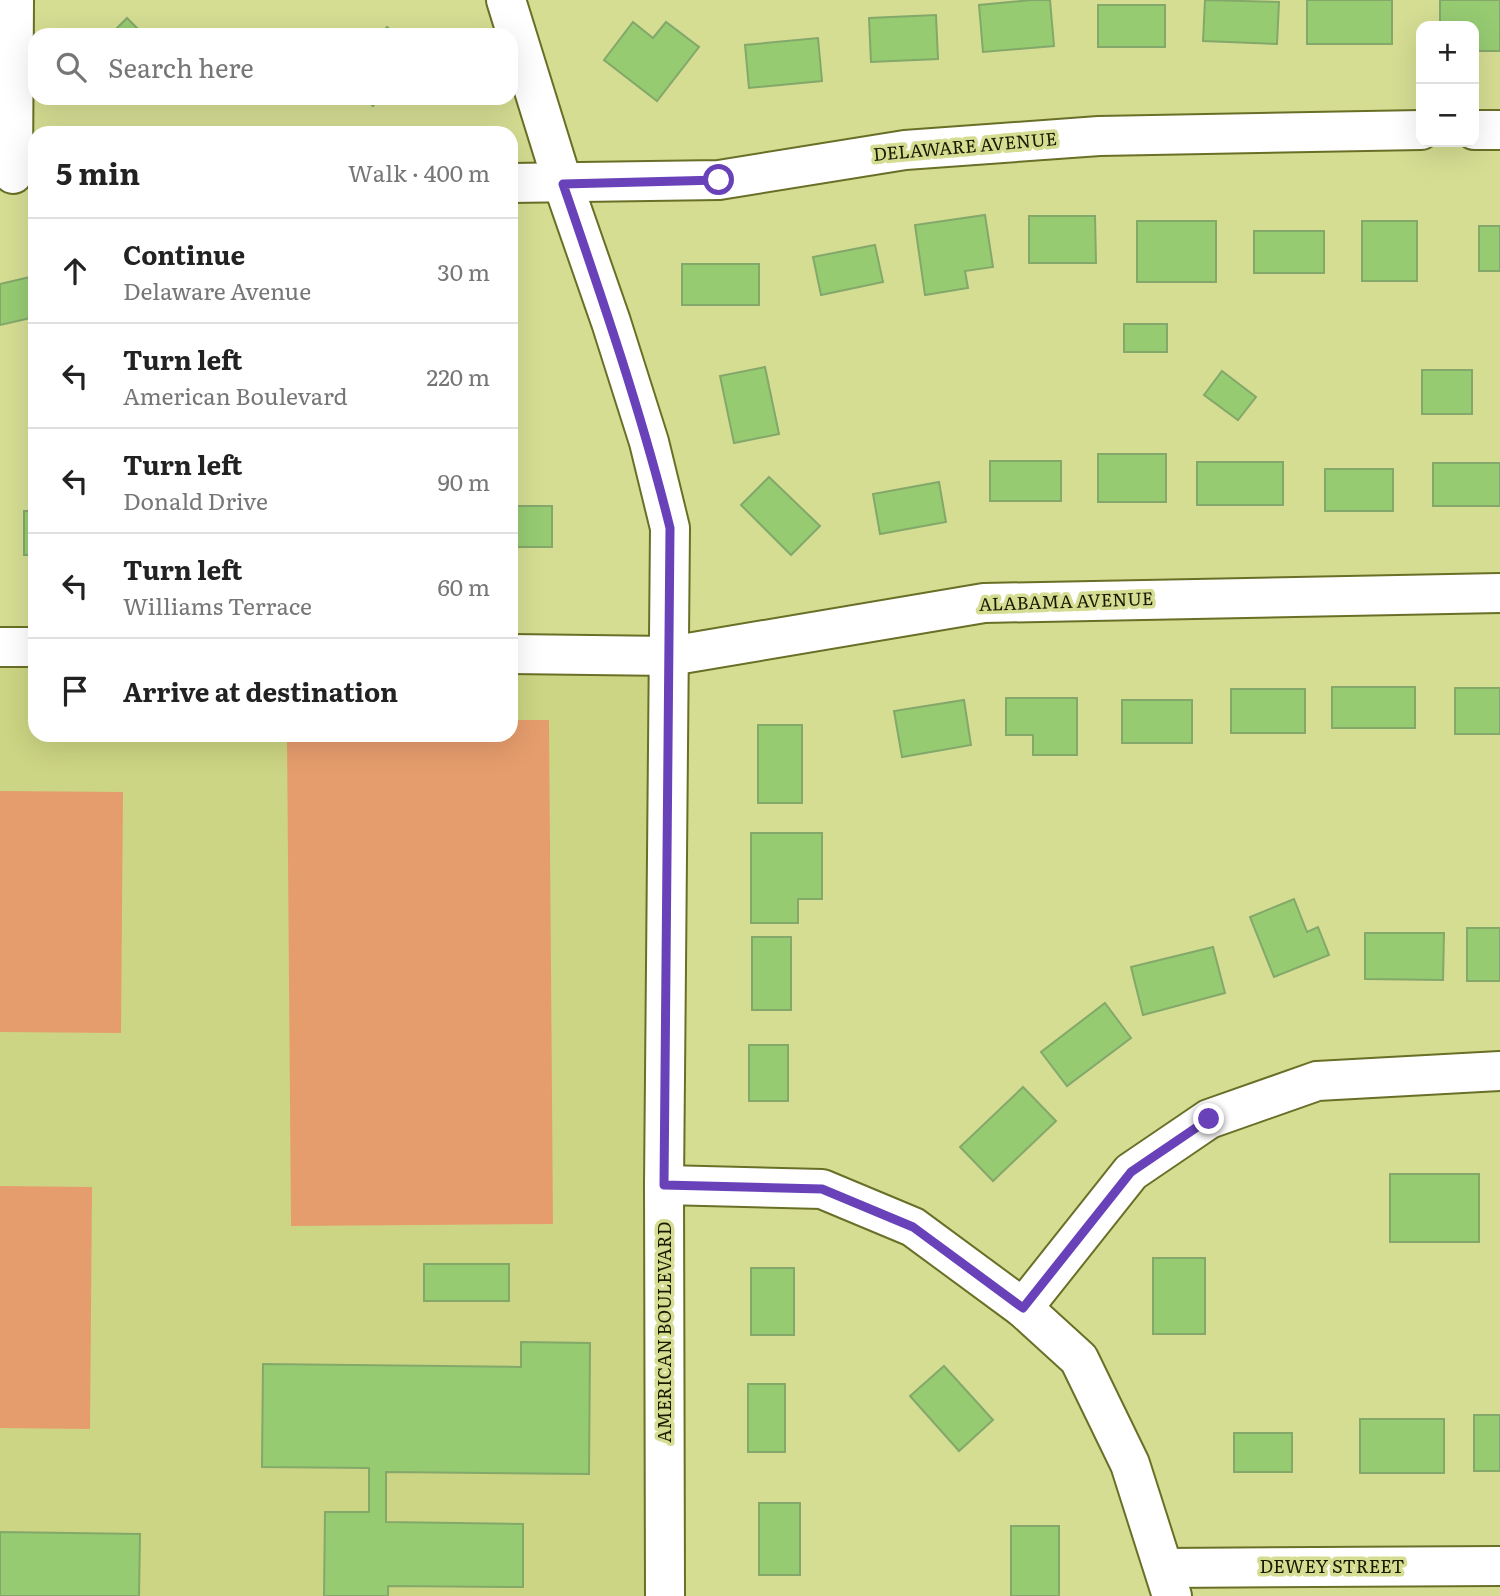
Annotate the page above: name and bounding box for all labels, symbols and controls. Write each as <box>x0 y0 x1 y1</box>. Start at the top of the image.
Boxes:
map controls <box>1416 21 1479 147</box>
button: + <box>1416 21 1479 84</box>
search box <box>28 28 518 105</box>
text: Search here <box>108 47 254 86</box>
icon: search <box>52 48 90 86</box>
button: − <box>1416 84 1479 147</box>
street label: DELAWARE AVENUE <box>872 124 1058 167</box>
text: 5 min <box>56 150 140 194</box>
text: Walk · 400 m <box>348 155 490 189</box>
route start <box>703 164 734 195</box>
text: Continue <box>123 234 245 273</box>
icon: ahead <box>56 252 94 290</box>
text: 30 m <box>437 254 490 288</box>
text: Delaware Avenue <box>123 273 311 307</box>
text: Turn left <box>123 339 242 378</box>
icon: left <box>56 357 94 395</box>
text: 220 m <box>426 359 490 393</box>
text: American Boulevard <box>123 378 348 412</box>
text: Turn left <box>123 444 242 483</box>
icon: left <box>56 462 94 500</box>
text: 90 m <box>438 464 490 498</box>
text: Donald Drive <box>123 483 268 517</box>
text: Turn left <box>123 549 242 588</box>
icon: left <box>56 567 94 605</box>
text: 60 m <box>437 569 490 603</box>
street label: ALABAMA AVENUE <box>978 584 1154 617</box>
text: Williams Terrace <box>123 588 312 622</box>
text: Arrive at destination <box>123 671 398 710</box>
icon: arrive <box>56 672 94 710</box>
route end <box>1193 1103 1224 1134</box>
street label: AMERICAN BOULEVARD <box>650 1221 677 1443</box>
street label: DEWEY STREET <box>1260 1552 1404 1579</box>

